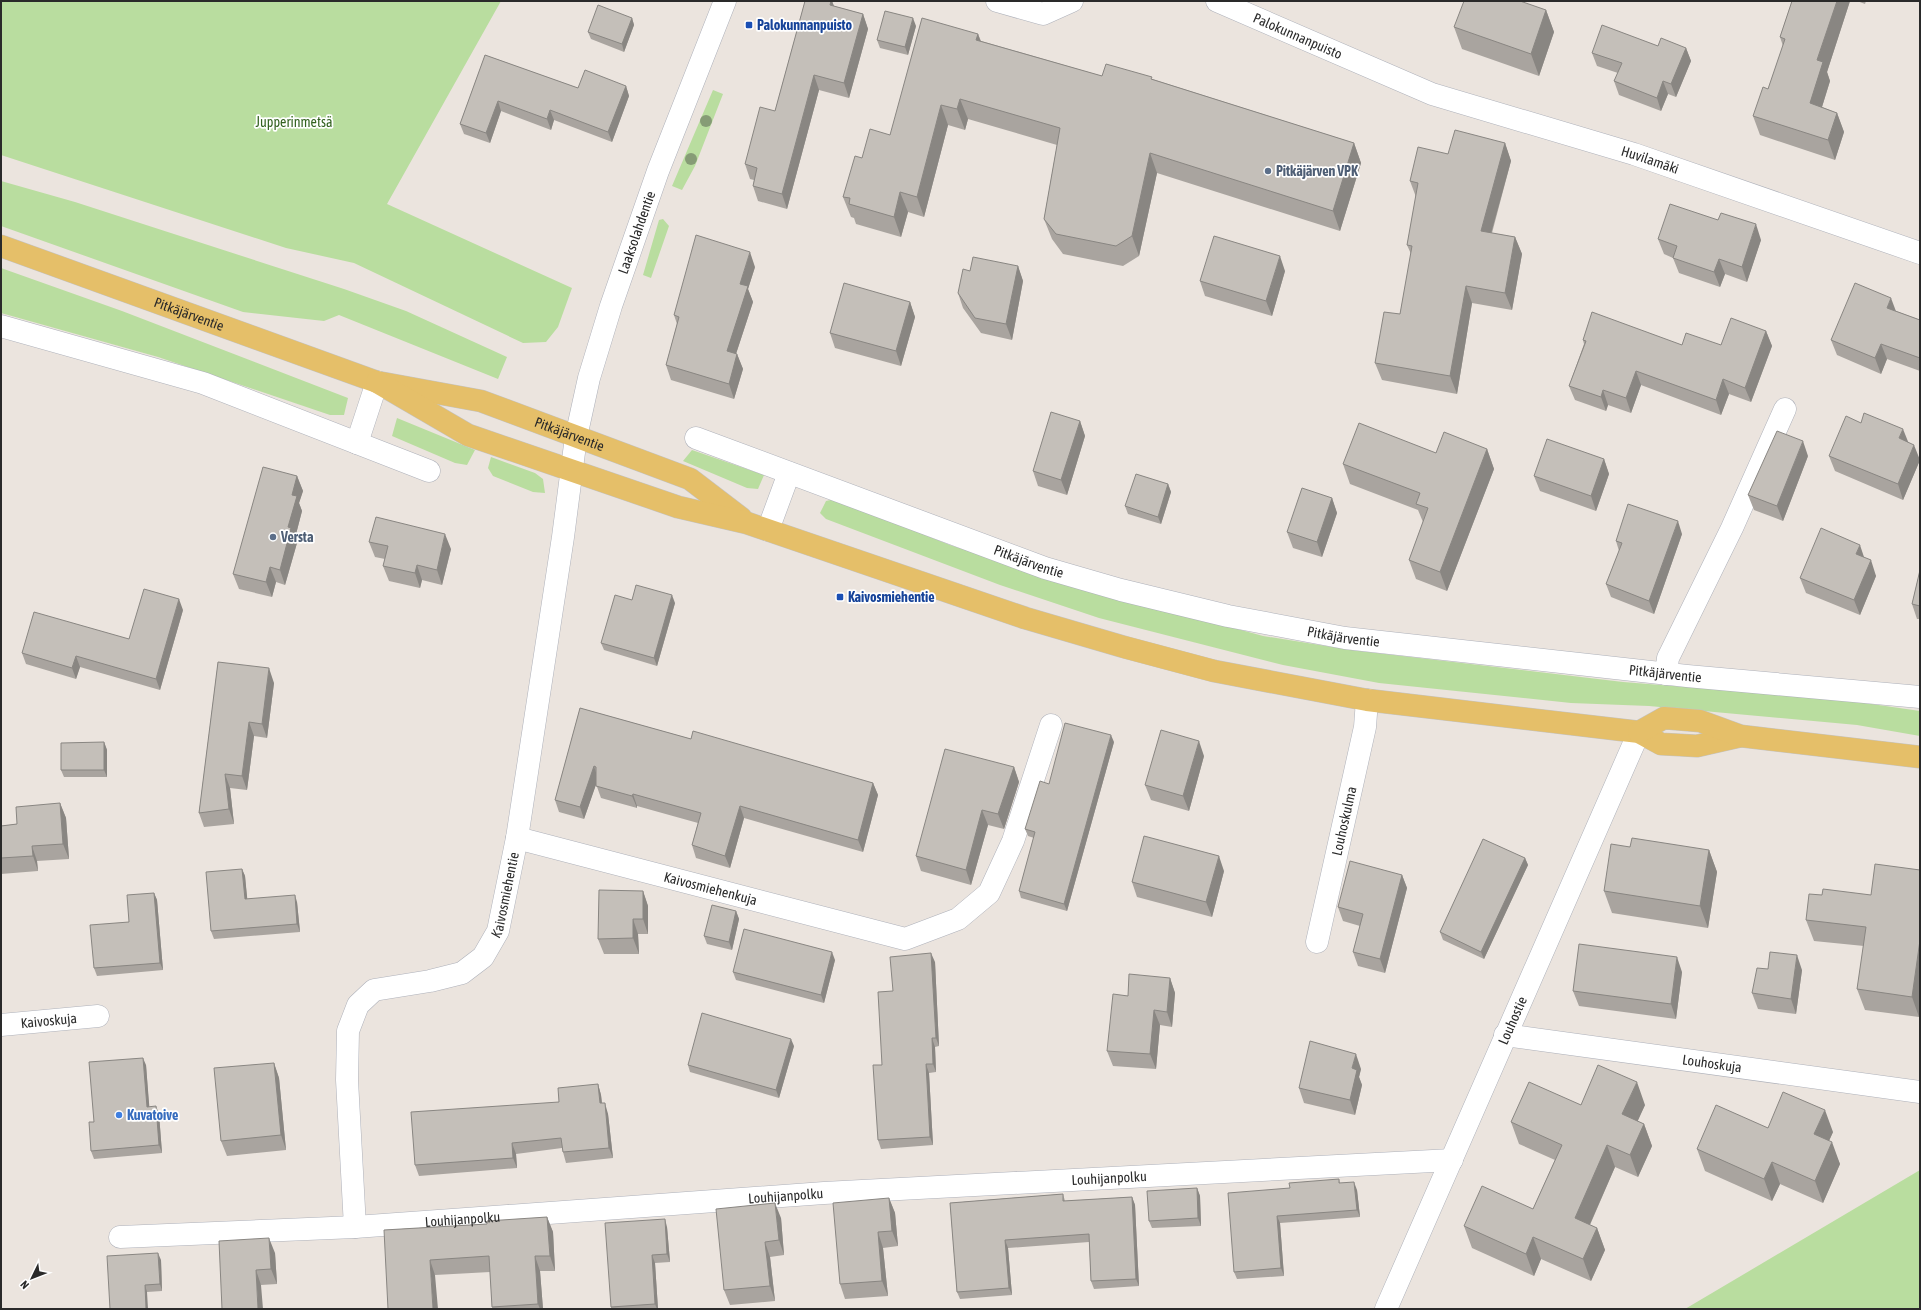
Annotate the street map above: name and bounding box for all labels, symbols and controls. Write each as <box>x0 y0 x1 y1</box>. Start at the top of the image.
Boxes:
street label: Palokunnanpuisto <box>1251 10 1345 62</box>
place label: Palokunnanpuisto <box>757 17 852 33</box>
marker: Palokunnanpuisto <box>744 20 754 30</box>
park label: Jupperinmetsä <box>256 114 332 130</box>
street label: Huvilamäki <box>1619 143 1681 177</box>
place label: Pitkäjärven VPK <box>1276 163 1358 179</box>
marker: Pitkäjärven VPK <box>1263 166 1273 176</box>
street label: Laaksolahdentie <box>615 189 658 276</box>
street label: Pitkäjärventie <box>152 294 226 334</box>
street label: Pitkäjärventie <box>533 414 606 454</box>
place label: Versta <box>280 529 314 545</box>
marker: Versta <box>268 532 278 542</box>
street label: Pitkäjärventie <box>992 542 1065 581</box>
place label: Kaivosmiehentie <box>848 589 935 605</box>
marker: Kaivosmiehentie <box>835 592 845 602</box>
street label: Pitkäjärventie <box>1306 623 1380 650</box>
street label: Pitkäjärventie <box>1628 662 1702 685</box>
street label: Louhoskulma <box>1329 785 1359 857</box>
street label: Kaivosmiehentie <box>488 851 522 941</box>
street label: Kaivosmiehenkuja <box>662 869 759 908</box>
street label: Louhostie <box>1495 994 1530 1047</box>
street label: Kaivoskuja <box>20 1010 78 1031</box>
street label: Louhoskuja <box>1681 1051 1743 1075</box>
place label: Kuvatoive <box>127 1107 178 1123</box>
marker: Kuvatoive <box>114 1110 124 1120</box>
street label: Louhijanpolku <box>1071 1168 1147 1188</box>
street label: Louhijanpolku <box>748 1185 824 1206</box>
street label: Louhijanpolku <box>424 1209 501 1230</box>
north arrow <box>12 1258 52 1298</box>
text: N <box>18 1278 31 1291</box>

